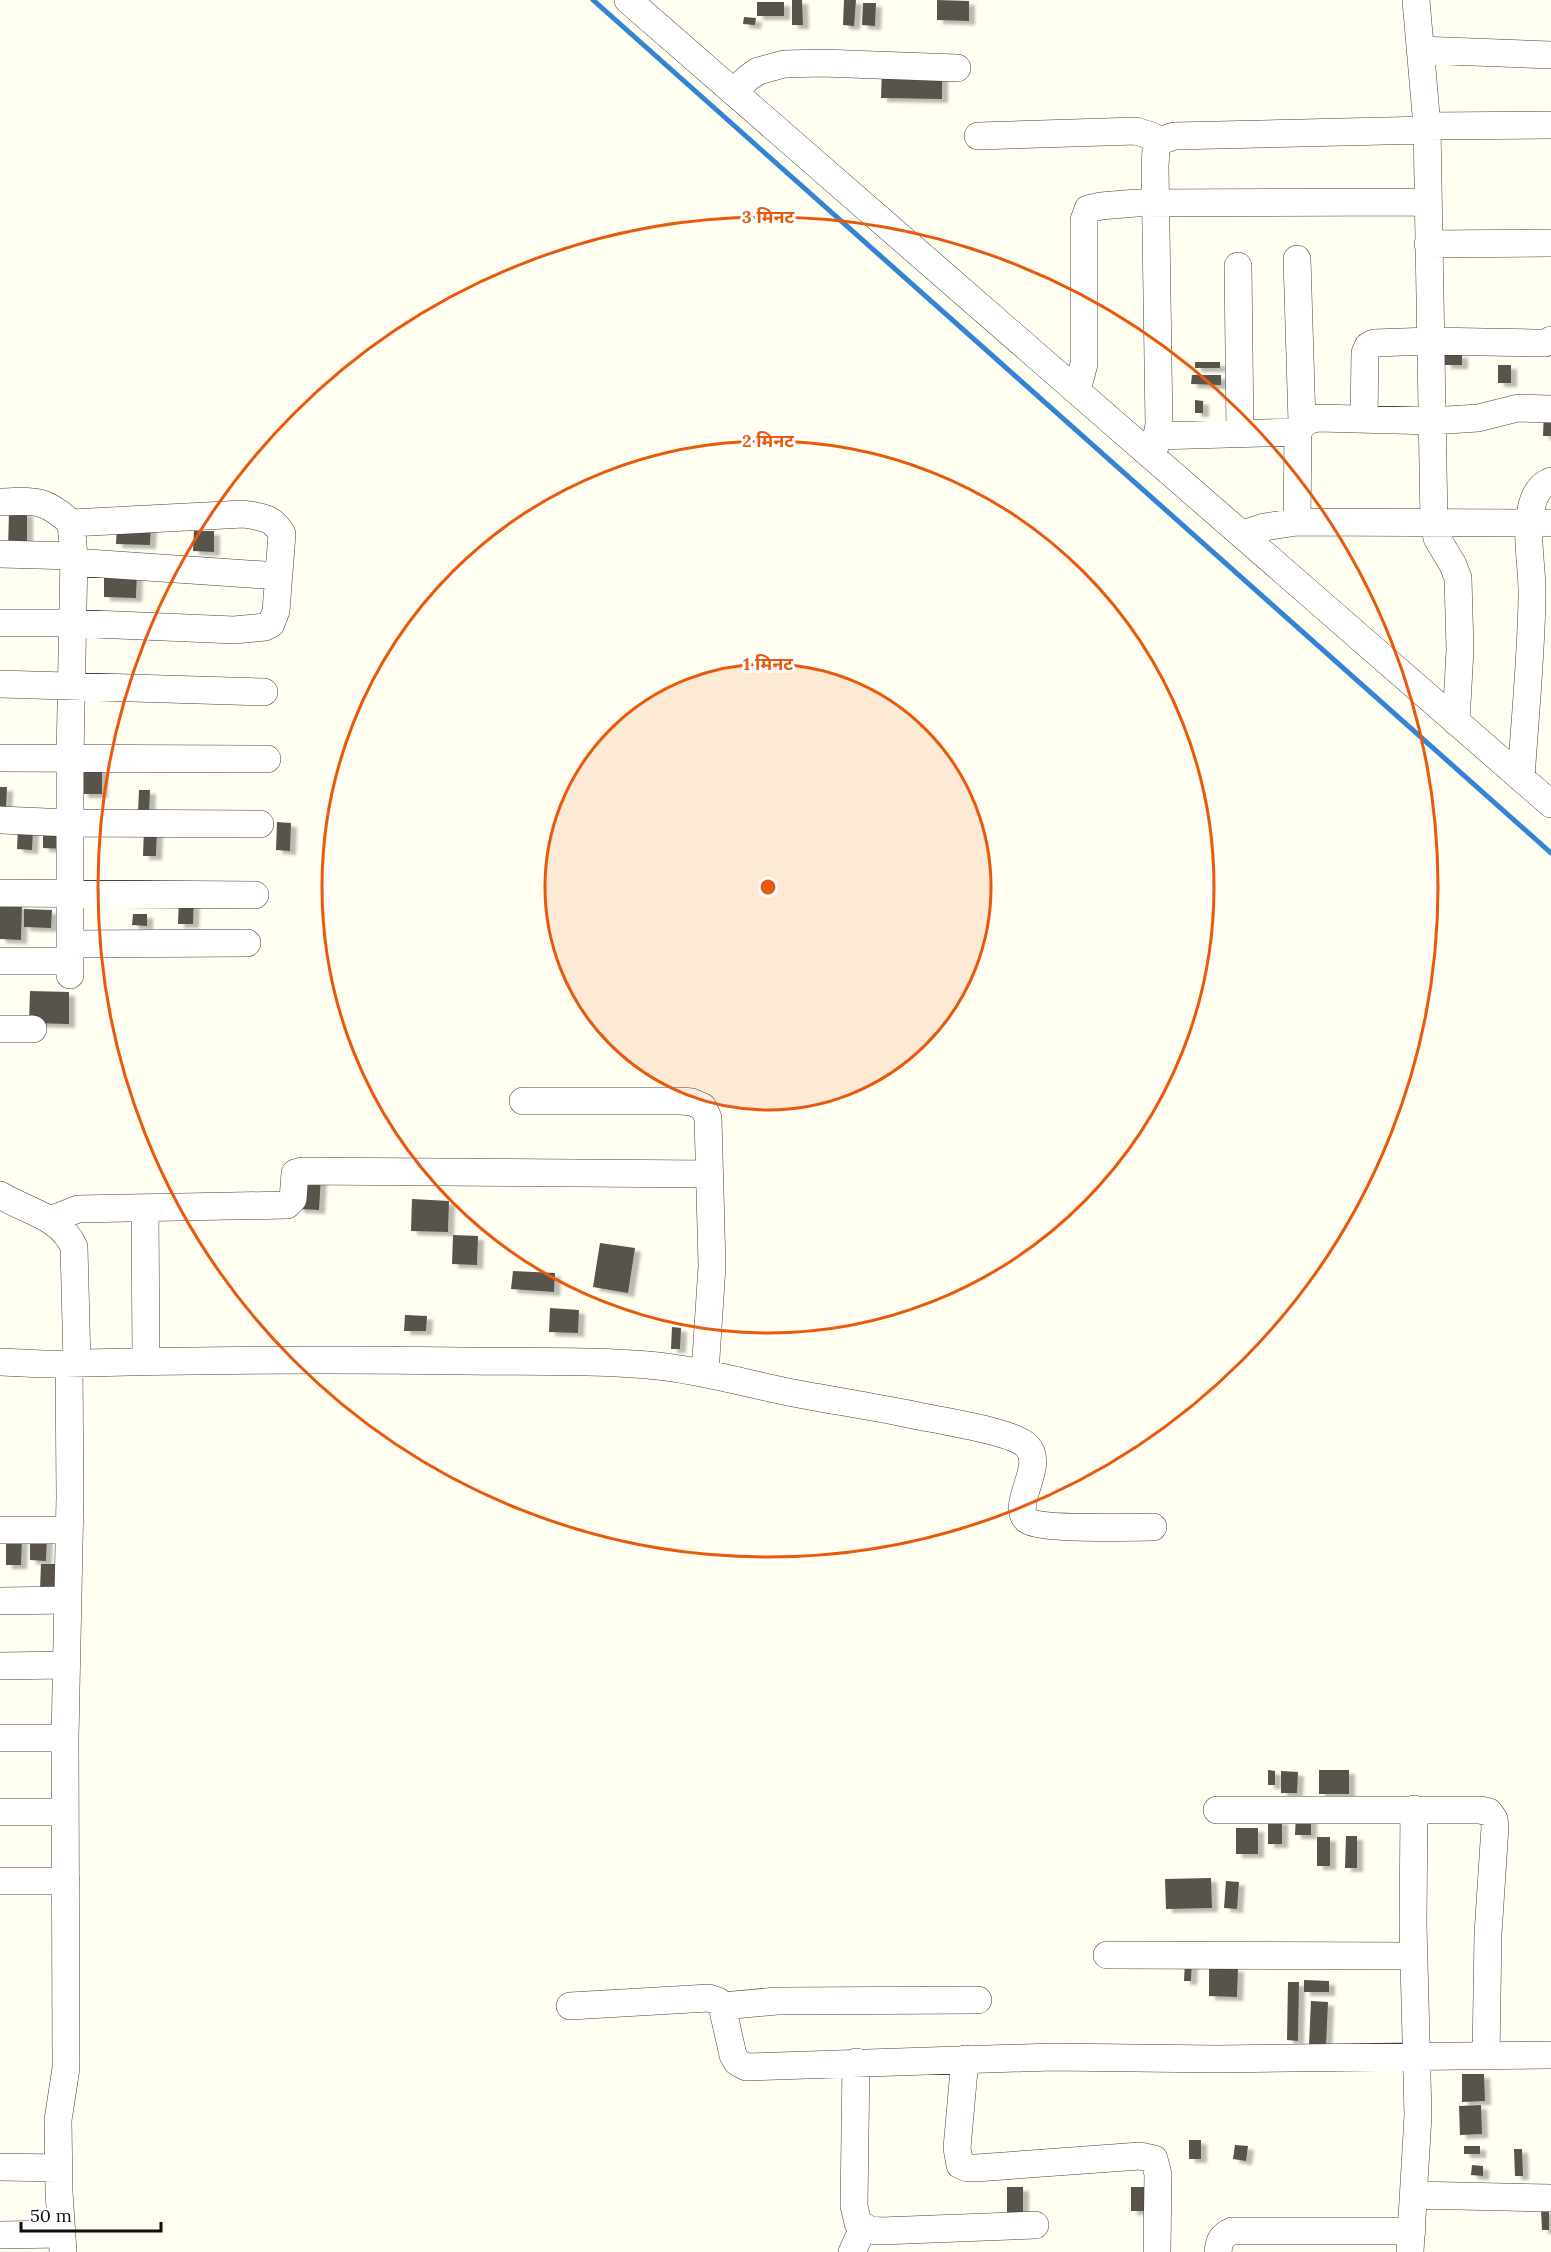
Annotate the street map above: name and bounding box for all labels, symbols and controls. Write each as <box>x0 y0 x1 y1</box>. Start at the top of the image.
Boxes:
text: 3 मिनट <box>742 205 795 228</box>
text: 2 मिनट <box>742 429 794 452</box>
text: 1 मिनट <box>743 652 793 675</box>
centre of rings <box>758 877 778 897</box>
scale bar <box>21 2195 160 2233</box>
text: 50 m <box>30 2204 72 2227</box>

